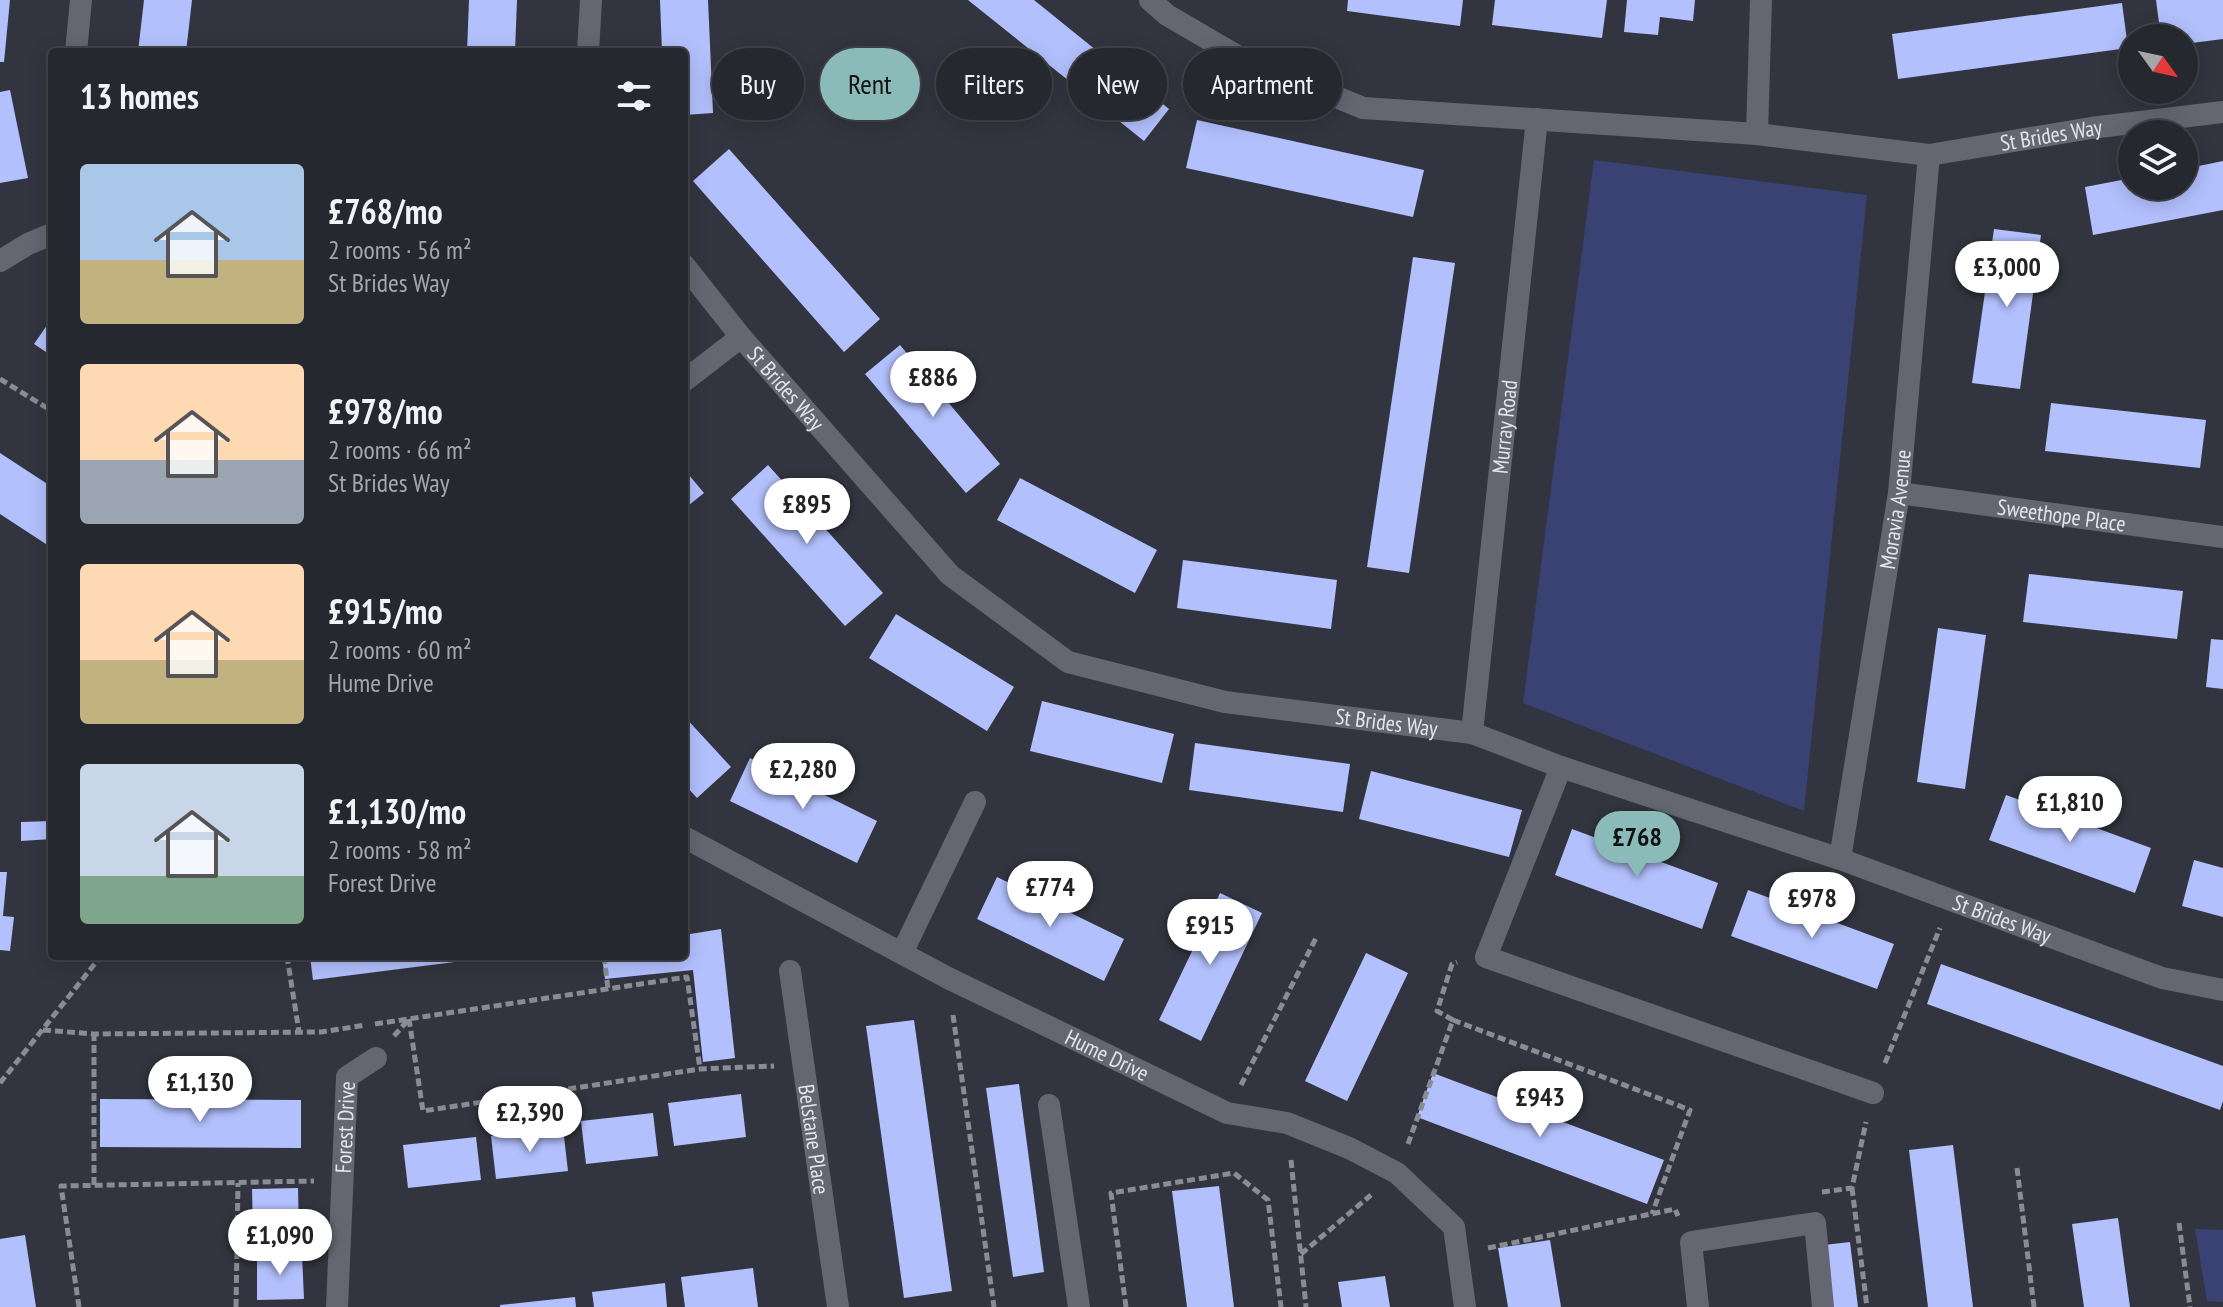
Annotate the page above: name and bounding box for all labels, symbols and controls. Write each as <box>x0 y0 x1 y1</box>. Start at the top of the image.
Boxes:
north arrow <box>2118 24 2198 104</box>
map controls <box>2118 24 2198 200</box>
chip: Buy <box>712 48 804 120</box>
chip: Rent <box>820 48 920 120</box>
chip: Filters <box>936 48 1052 120</box>
chip: New <box>1068 48 1167 120</box>
chip: Apartment <box>1183 48 1342 120</box>
text: 13 homes <box>80 74 199 118</box>
icon: filters <box>612 74 656 118</box>
street label: St Brides Way <box>1998 113 2104 157</box>
button: layers <box>2118 120 2198 200</box>
text: £768/mo <box>328 189 443 233</box>
icon: home <box>144 196 240 292</box>
text: 2 rooms · 56 m² <box>328 233 472 266</box>
pin: £3,000 <box>1942 241 2072 309</box>
text: £3,000 <box>1973 250 2041 283</box>
text: St Brides Way <box>328 266 449 299</box>
street label: St Brides Way <box>742 340 831 437</box>
pin: £886 <box>886 351 980 419</box>
text: £886 <box>908 360 958 393</box>
street label: Murray Road <box>1486 378 1523 475</box>
text: £978/mo <box>328 389 443 433</box>
icon: home <box>144 396 240 492</box>
text: 2 rooms · 66 m² <box>328 433 472 466</box>
street label: Moravia Avenue <box>1873 449 1917 571</box>
text: St Brides Way <box>328 466 449 499</box>
pin: £895 <box>760 478 854 546</box>
text: £895 <box>782 487 832 520</box>
street label: Sweethope Place <box>1996 492 2127 538</box>
text: £915/mo <box>328 589 443 633</box>
icon: home <box>144 596 240 692</box>
text: 2 rooms · 60 m² <box>328 633 472 666</box>
text: Hume Drive <box>328 666 434 699</box>
street label: St Brides Way <box>1334 702 1440 743</box>
pin: £2,280 <box>738 743 868 811</box>
text: £2,280 <box>769 752 837 785</box>
pin: £1,810 <box>2005 776 2135 844</box>
text: £1,810 <box>2036 785 2104 818</box>
text: £1,130/mo <box>328 789 466 833</box>
icon: home <box>144 796 240 892</box>
pin: £768 <box>1590 811 1684 879</box>
text: £768 <box>1612 820 1662 853</box>
text: 2 rooms · 58 m² <box>328 833 472 866</box>
pin: £774 <box>1003 861 1097 929</box>
text: Forest Drive <box>328 866 437 899</box>
text: £774 <box>1025 870 1075 903</box>
pin: £978 <box>1765 872 1859 940</box>
text: £978 <box>1787 881 1837 914</box>
street label: St Brides Way <box>1949 888 2056 950</box>
pin: £915 <box>1163 899 1257 967</box>
text: £915 <box>1185 908 1235 941</box>
street label: Hume Drive <box>1061 1023 1153 1087</box>
pin: £1,130 <box>135 1056 265 1124</box>
text: £1,130 <box>166 1065 234 1098</box>
pin: £943 <box>1493 1071 1587 1139</box>
text: £943 <box>1515 1080 1565 1113</box>
street label: Forest Drive <box>329 1081 361 1174</box>
street label: Belstane Place <box>792 1082 836 1196</box>
pin: £2,390 <box>465 1086 595 1154</box>
text: £2,390 <box>496 1095 564 1128</box>
pin: £1,090 <box>215 1209 345 1277</box>
text: £1,090 <box>246 1218 314 1251</box>

